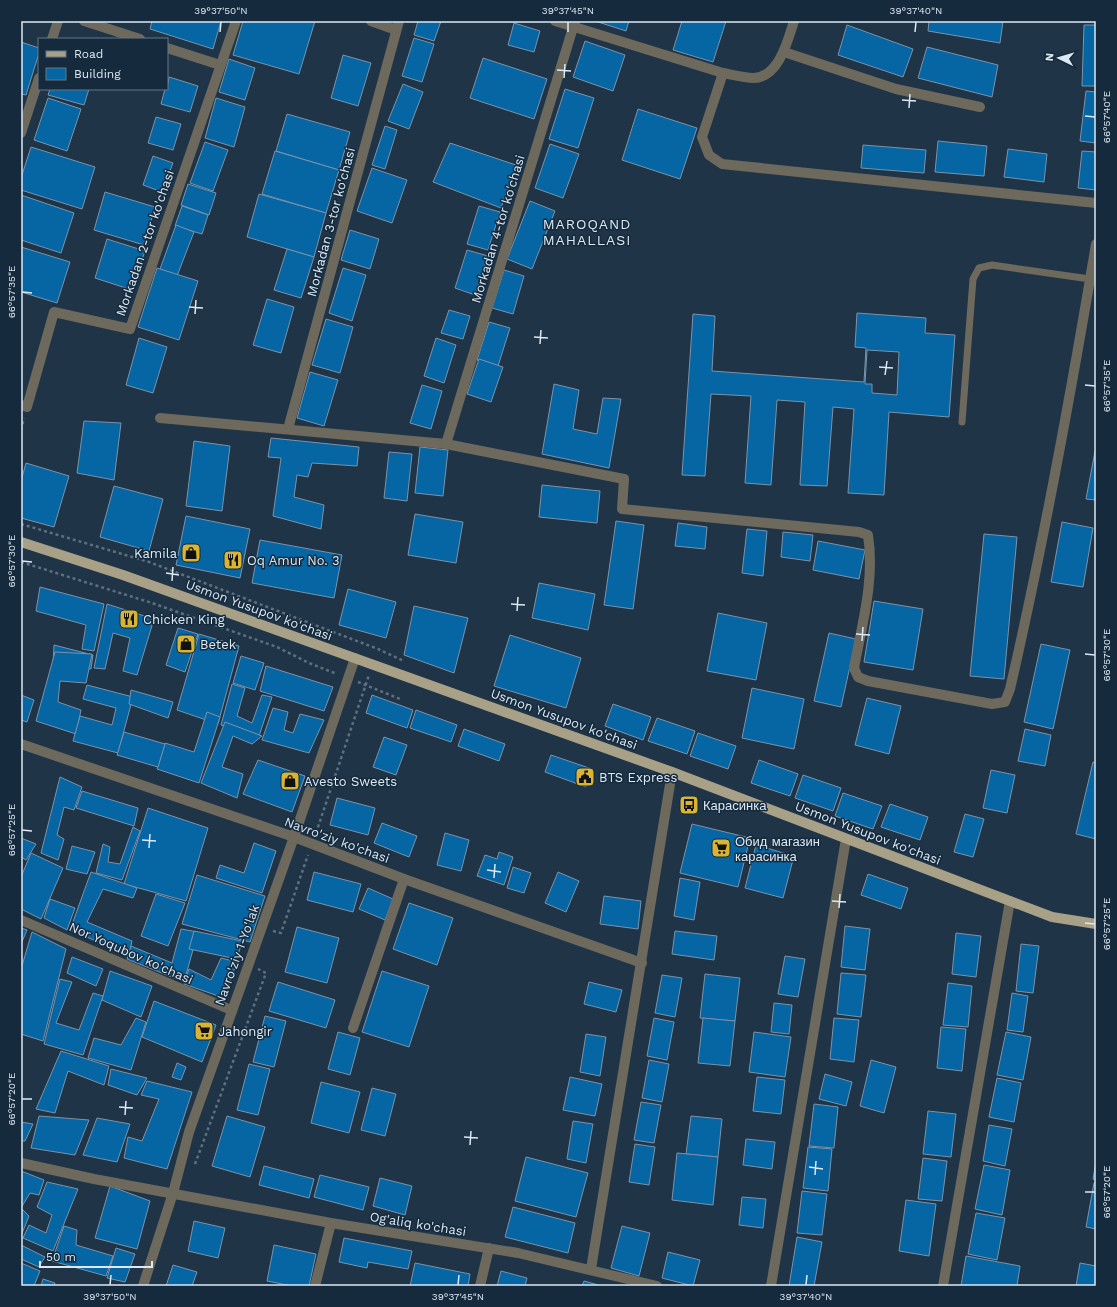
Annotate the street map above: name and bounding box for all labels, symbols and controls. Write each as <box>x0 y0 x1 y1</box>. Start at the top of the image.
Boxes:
text: 39°37'50"N <box>194 5 248 16</box>
text: 39°37'45"N <box>542 5 594 16</box>
text: 39°37'40"N <box>890 5 942 16</box>
legend <box>38 38 168 90</box>
north arrow <box>1039 38 1079 78</box>
text: Road <box>74 47 103 61</box>
text: N <box>1043 53 1056 62</box>
text: Building <box>74 67 121 81</box>
text: 66°57'40"E <box>1101 91 1112 143</box>
street label: Morkadan 3-tor ko'chasi <box>304 146 358 298</box>
street label: Morkadan 4-tor ko'chasi <box>468 153 528 305</box>
street label: Morkadan 2-tor ko'chasi <box>113 168 177 318</box>
district label: MAROQAND MAHALLASI <box>543 216 631 248</box>
text: 66°57'35"E <box>6 266 17 318</box>
text: 66°57'35"E <box>1101 360 1112 412</box>
text: 66°57'30"E <box>6 535 17 588</box>
shop icon: Kamila <box>180 542 202 564</box>
place label: Kamila <box>134 546 178 561</box>
restaurant icon: Oq Amur No. 3 <box>222 549 244 571</box>
place label: Oq Amur No. 3 <box>247 553 340 568</box>
street label: Usmon Yusupov ko'chasi <box>184 576 334 644</box>
restaurant icon: Chicken King <box>118 608 140 630</box>
place label: Chicken King <box>143 612 225 627</box>
text: 66°57'30"E <box>1101 629 1112 682</box>
shop icon: Betek <box>175 633 197 655</box>
place label: Betek <box>200 637 237 652</box>
street label: Usmon Yusupov ko'chasi <box>489 685 639 753</box>
public building icon: BTS Express <box>574 766 596 788</box>
shop icon: Avesto Sweets <box>279 770 301 792</box>
place label: BTS Express <box>599 770 677 785</box>
place label: Avesto Sweets <box>304 774 397 789</box>
bus stop icon: Карасинка <box>678 794 700 816</box>
place label: Карасинка <box>703 798 767 813</box>
street label: Usmon Yusupov ko'chasi <box>793 798 943 868</box>
text: 66°57'25"E <box>6 804 17 856</box>
street label: Navro'ziy ko'chasi <box>282 814 392 866</box>
place label: Обид магазин карасинка <box>735 834 820 864</box>
supermarket icon: Обид магазин карасинка <box>710 837 732 859</box>
text: 66°57'25"E <box>1101 898 1112 950</box>
street label: Navro'ziy 1-Yo'lak <box>212 902 262 1008</box>
street label: Nor Yoqubov ko'chasi <box>67 919 195 987</box>
supermarket icon: Jahongir <box>193 1020 215 1042</box>
place label: Jahongir <box>218 1024 272 1039</box>
text: 66°57'20"E <box>6 1073 17 1126</box>
text: 66°57'20"E <box>1101 1166 1112 1219</box>
street label: Og'aliq ko'chasi <box>369 1209 467 1239</box>
scale bar <box>40 1243 152 1269</box>
text: 50 m <box>46 1250 76 1264</box>
text: 39°37'50"N <box>83 1291 137 1302</box>
text: 39°37'45"N <box>432 1291 484 1302</box>
text: 39°37'40"N <box>780 1291 832 1302</box>

